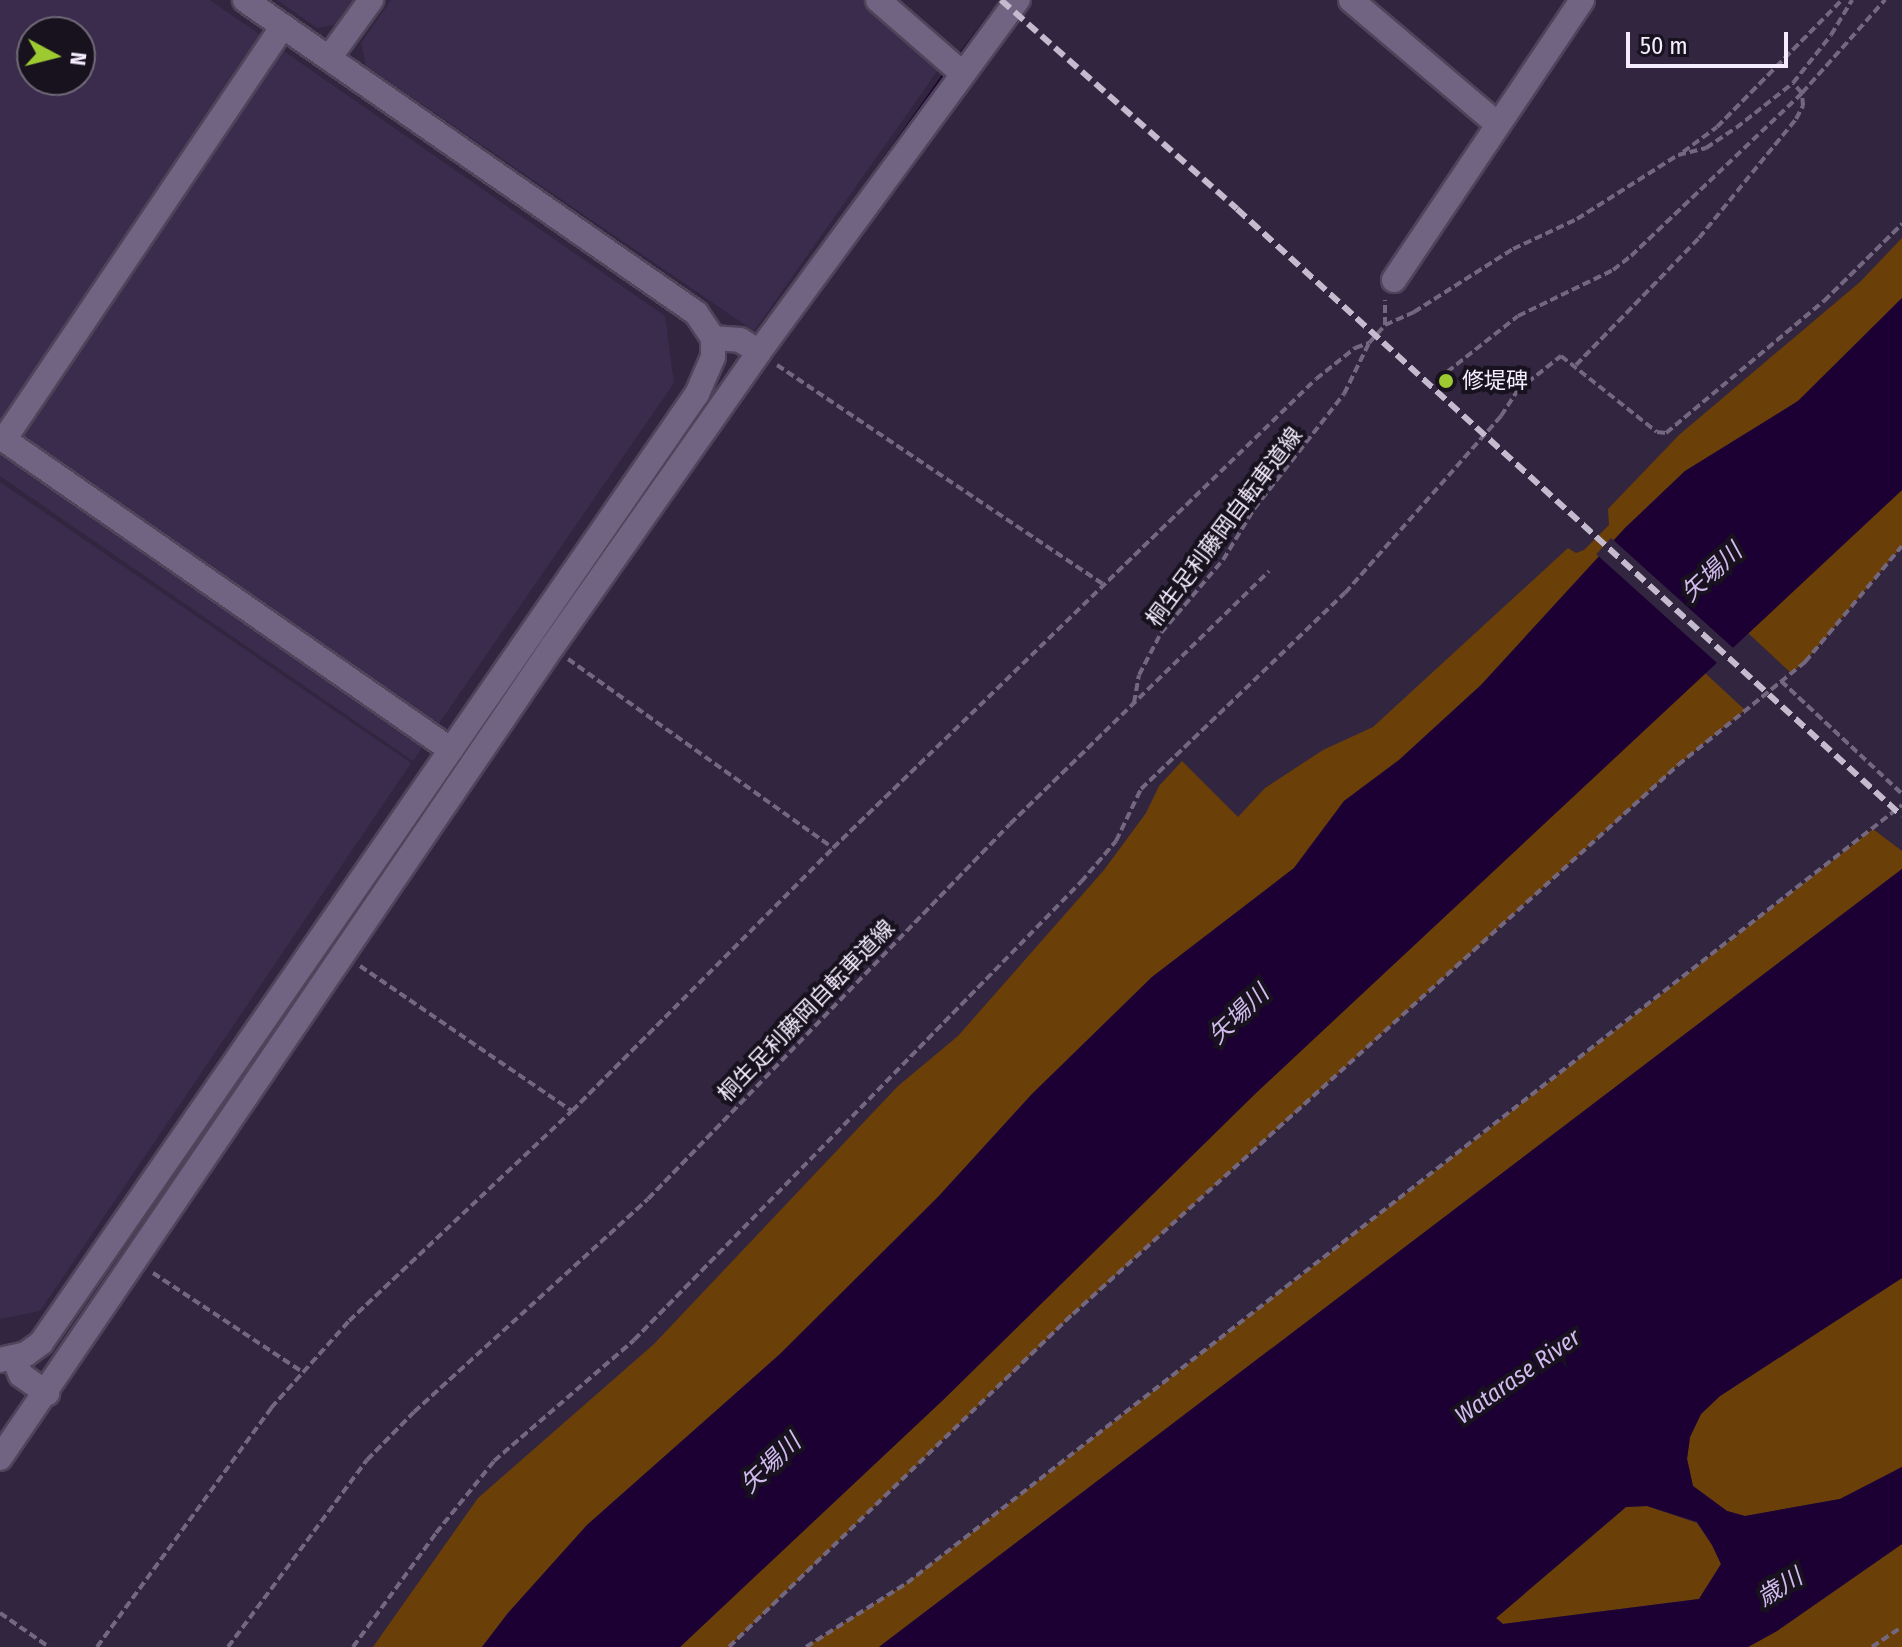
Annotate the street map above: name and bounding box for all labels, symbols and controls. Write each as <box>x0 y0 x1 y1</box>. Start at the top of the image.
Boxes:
north arrow <box>16 16 96 96</box>
scale bar <box>1630 16 1792 66</box>
text: 50 m <box>1640 32 1688 60</box>
text: N <box>64 51 93 67</box>
place label: 修堤碑 <box>1462 368 1528 394</box>
marker: 修堤碑 <box>1437 372 1455 390</box>
street label: 桐生足利藤岡自転車道線 <box>1141 422 1307 632</box>
water label: 矢場川 <box>1676 538 1748 608</box>
street label: 桐生足利藤岡自転車道線 <box>712 915 900 1107</box>
water label: 矢場川 <box>1203 980 1275 1050</box>
water label: Watarase River <box>1450 1323 1586 1431</box>
water label: 矢場川 <box>735 1429 807 1499</box>
water label: 歳川 <box>1752 1563 1808 1613</box>

